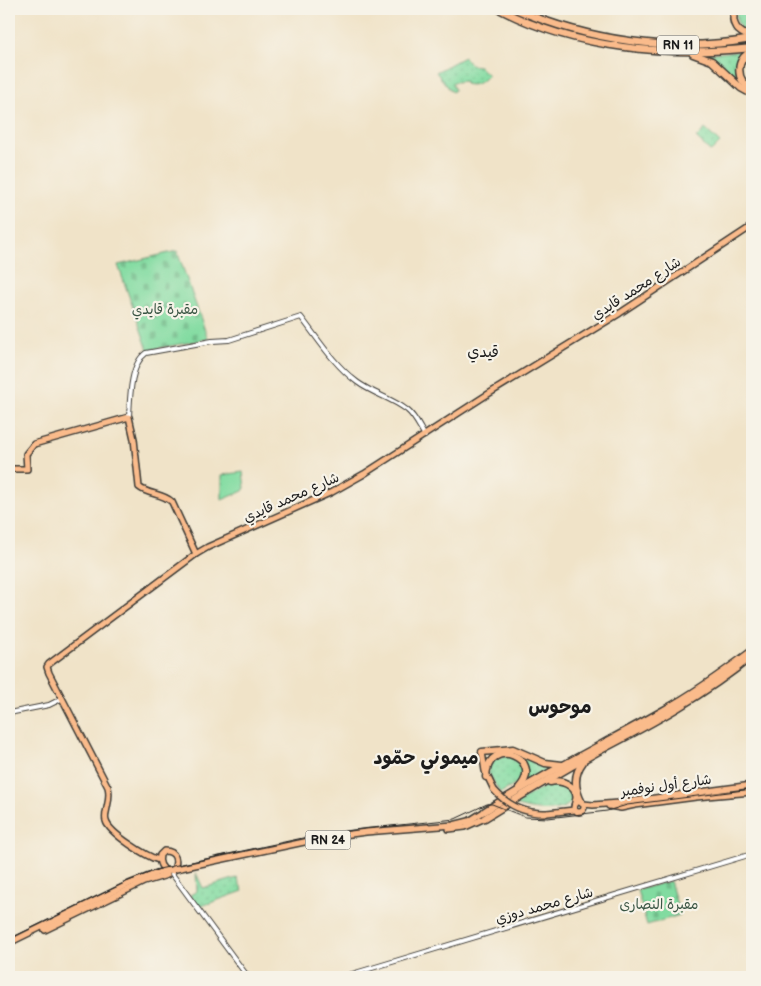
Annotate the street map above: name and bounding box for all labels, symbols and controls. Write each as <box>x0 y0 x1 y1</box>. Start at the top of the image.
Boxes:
road number: RN 11 <box>657 36 699 54</box>
street label: شارع محمد قايدي <box>588 253 685 325</box>
park label: مقبرة قايدي <box>132 301 198 320</box>
district label: قيدي <box>467 343 499 363</box>
street label: شارع محمد قايدي <box>241 469 343 528</box>
district label: موحوس <box>529 696 592 719</box>
district label: ميموني حمّود <box>373 747 479 774</box>
street label: شارع أول نوفمبر <box>619 771 713 801</box>
road number: RN 24 <box>306 830 350 850</box>
street label: شارع محمد دوزي <box>493 883 595 929</box>
park label: مقبرة النصارى <box>620 896 698 913</box>

